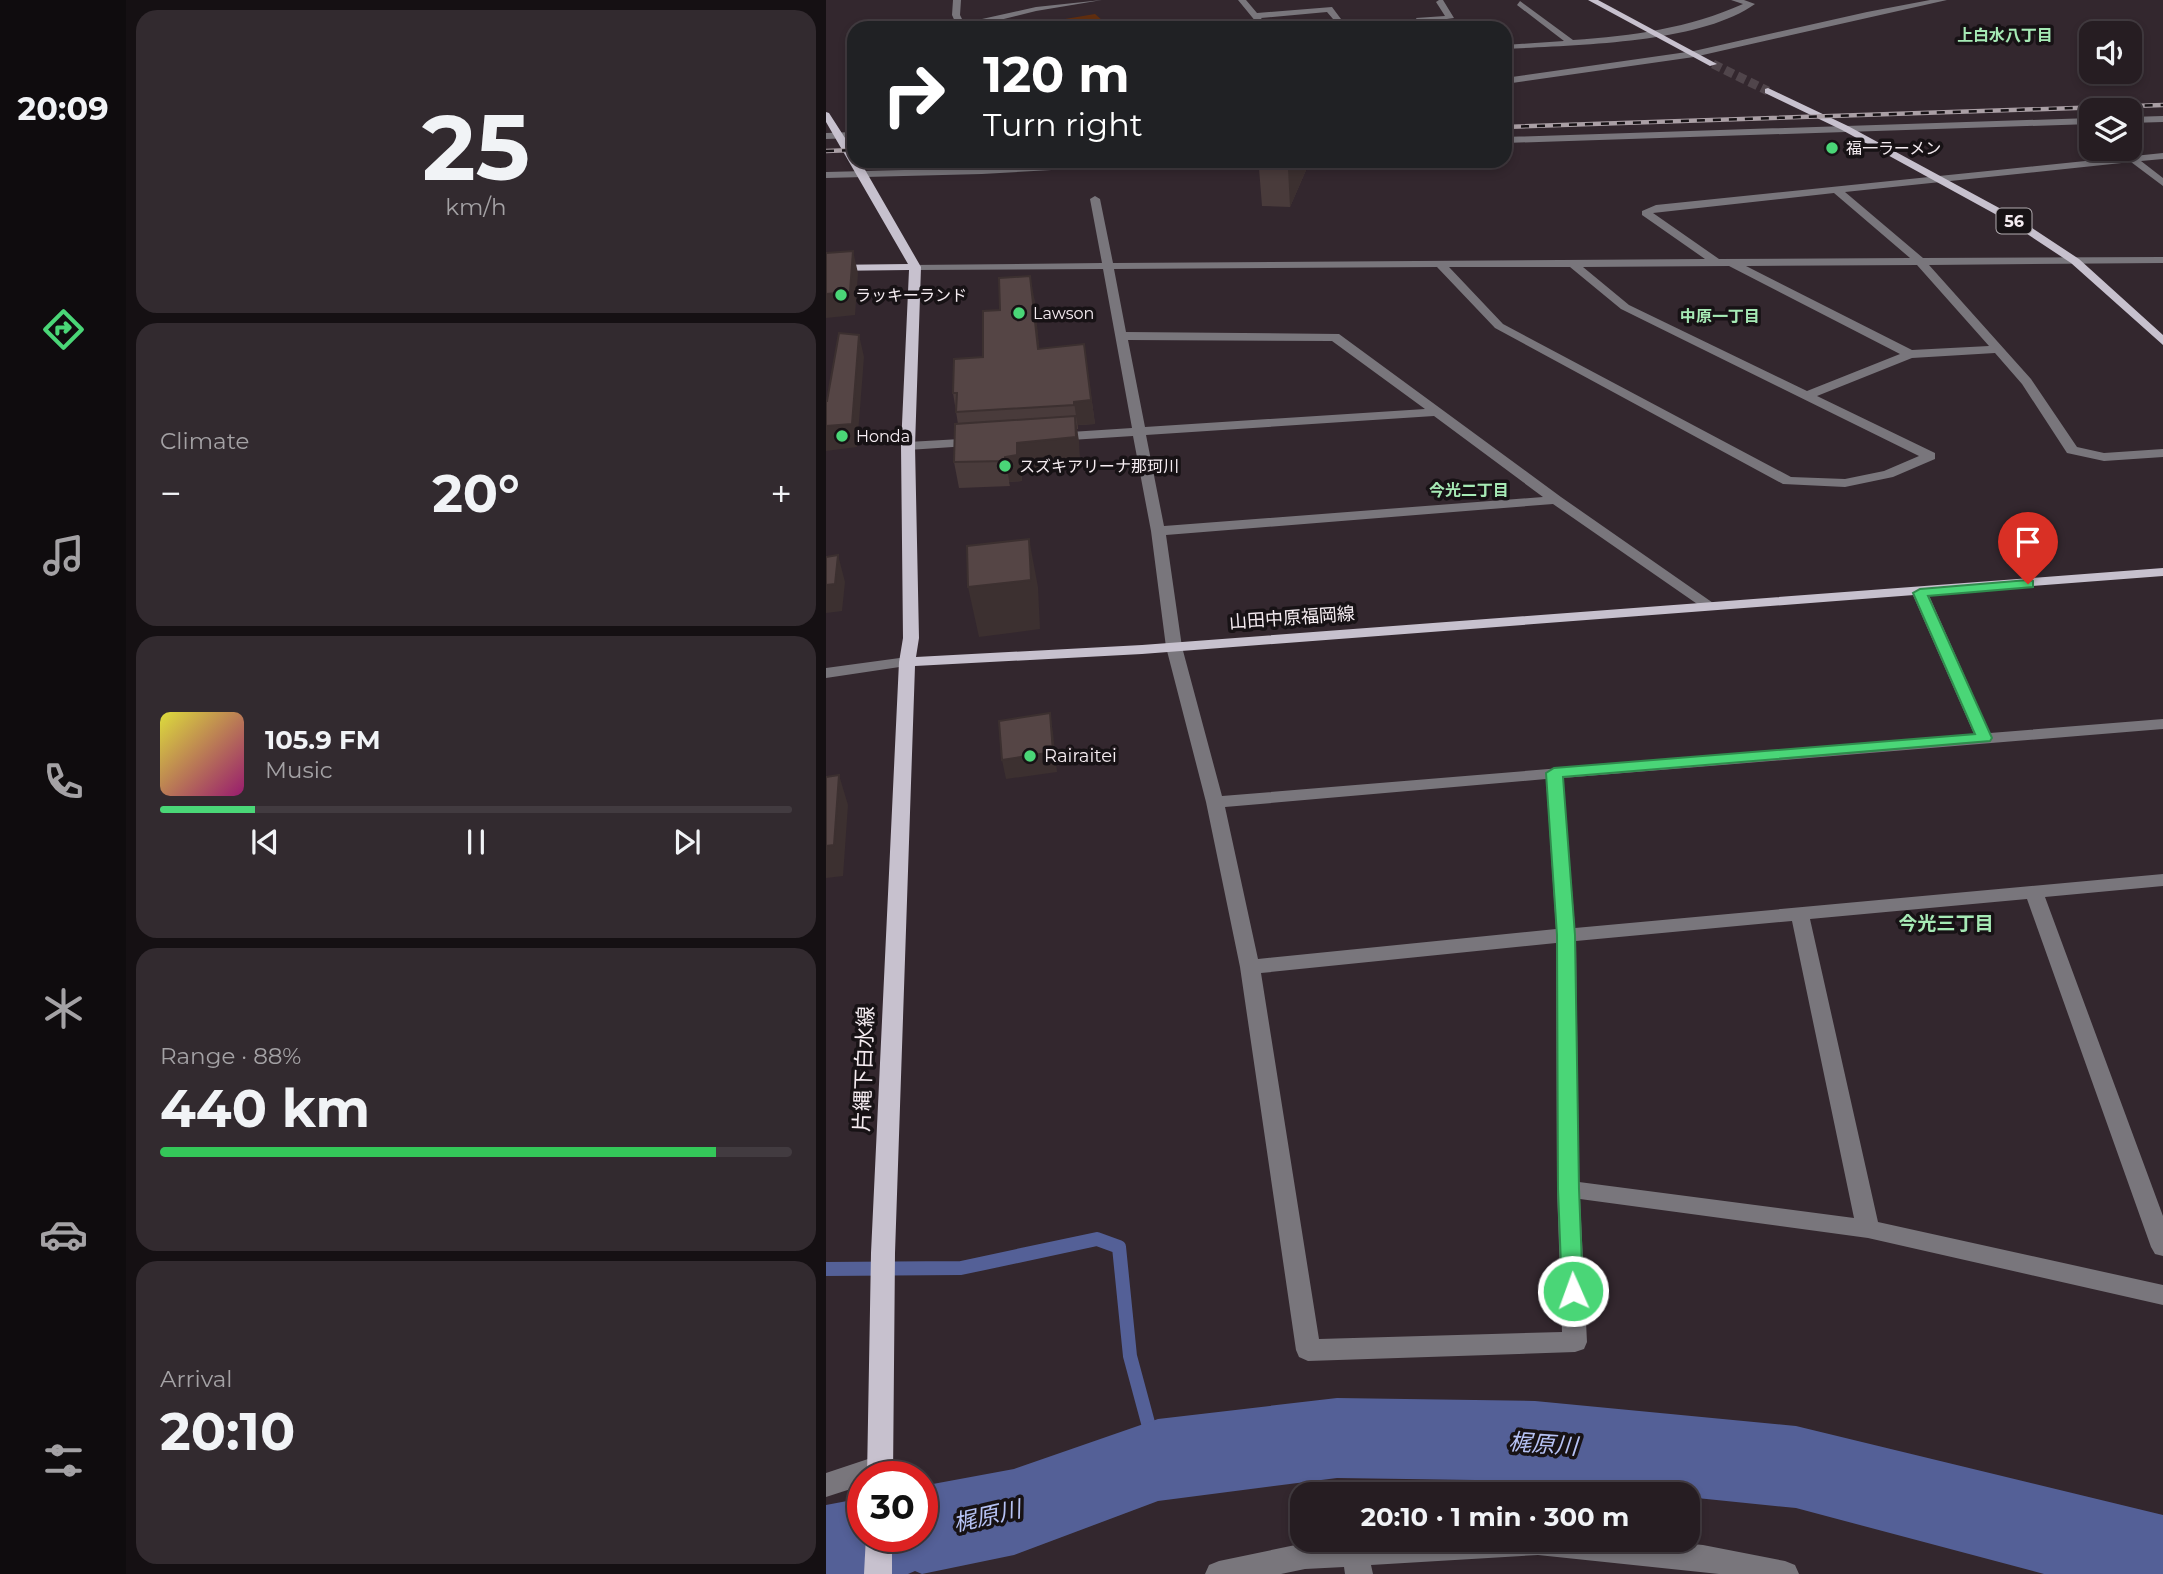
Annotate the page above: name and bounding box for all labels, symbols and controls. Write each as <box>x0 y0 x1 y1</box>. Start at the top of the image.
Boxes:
map controls <box>2079 21 2142 161</box>
button: sound <box>2079 21 2142 84</box>
district label: 上白水八丁目 <box>1957 26 2053 45</box>
text: 120 m <box>983 45 1130 104</box>
icon: right <box>868 49 959 140</box>
text: 20:09 <box>17 89 109 128</box>
text: 25 <box>422 92 530 203</box>
button: layers <box>2079 98 2142 161</box>
text: Turn right <box>983 105 1143 144</box>
place label: 福一ラーメン <box>1846 139 1941 158</box>
marker: 福一ラーメン <box>1824 140 1840 156</box>
text: km/h <box>445 193 507 221</box>
road number: 56 <box>1996 209 2032 234</box>
place label: ラッキーランド <box>855 286 967 305</box>
marker: ラッキーランド <box>833 287 849 303</box>
place label: Lawson <box>1033 304 1094 323</box>
icon: directions <box>39 305 88 354</box>
marker: Lawson <box>1011 305 1027 321</box>
district label: 中原一丁目 <box>1680 307 1760 326</box>
text: Climate <box>160 427 249 455</box>
place label: Honda <box>856 427 910 446</box>
marker: Honda <box>834 428 850 444</box>
place label: スズキアリーナ那珂川 <box>1019 457 1179 476</box>
marker: スズキアリーナ那珂川 <box>997 458 1013 474</box>
text: 20° <box>432 462 520 525</box>
text: − <box>160 470 182 517</box>
text: + <box>770 470 792 517</box>
district label: 今光二丁目 <box>1429 481 1509 500</box>
pin <box>1998 512 2058 584</box>
icon: arrive <box>2009 523 2047 561</box>
icon: music <box>39 531 88 580</box>
street label: 山田中原福岡線 <box>1228 603 1356 633</box>
text: 105.9 FM <box>265 724 381 756</box>
place label: Rairaitei <box>1044 745 1117 767</box>
marker: Rairaitei <box>1022 748 1038 764</box>
text: Music <box>265 756 333 784</box>
icon: phone <box>39 757 88 806</box>
icon: previous <box>246 823 284 861</box>
icon: pause <box>457 823 495 861</box>
icon: next <box>668 823 706 861</box>
district label: 今光三丁目 <box>1898 912 1994 935</box>
icon: climate <box>39 984 88 1033</box>
street label: 片縄下白水線 <box>849 1006 878 1132</box>
text: Range · 88% <box>160 1042 301 1070</box>
text: 440 km <box>160 1077 370 1140</box>
icon: car <box>39 1210 88 1259</box>
position arrow <box>1536 1254 1610 1328</box>
text: Arrival <box>160 1365 233 1393</box>
text: 20:10 <box>160 1400 295 1463</box>
water label: 梶原川 <box>1508 1428 1581 1461</box>
icon: filters <box>39 1436 88 1485</box>
speed limit sign: 30 <box>847 1461 938 1552</box>
water label: 梶原川 <box>950 1494 1027 1537</box>
text: 20:10 · 1 min · 300 m <box>1361 1501 1629 1533</box>

